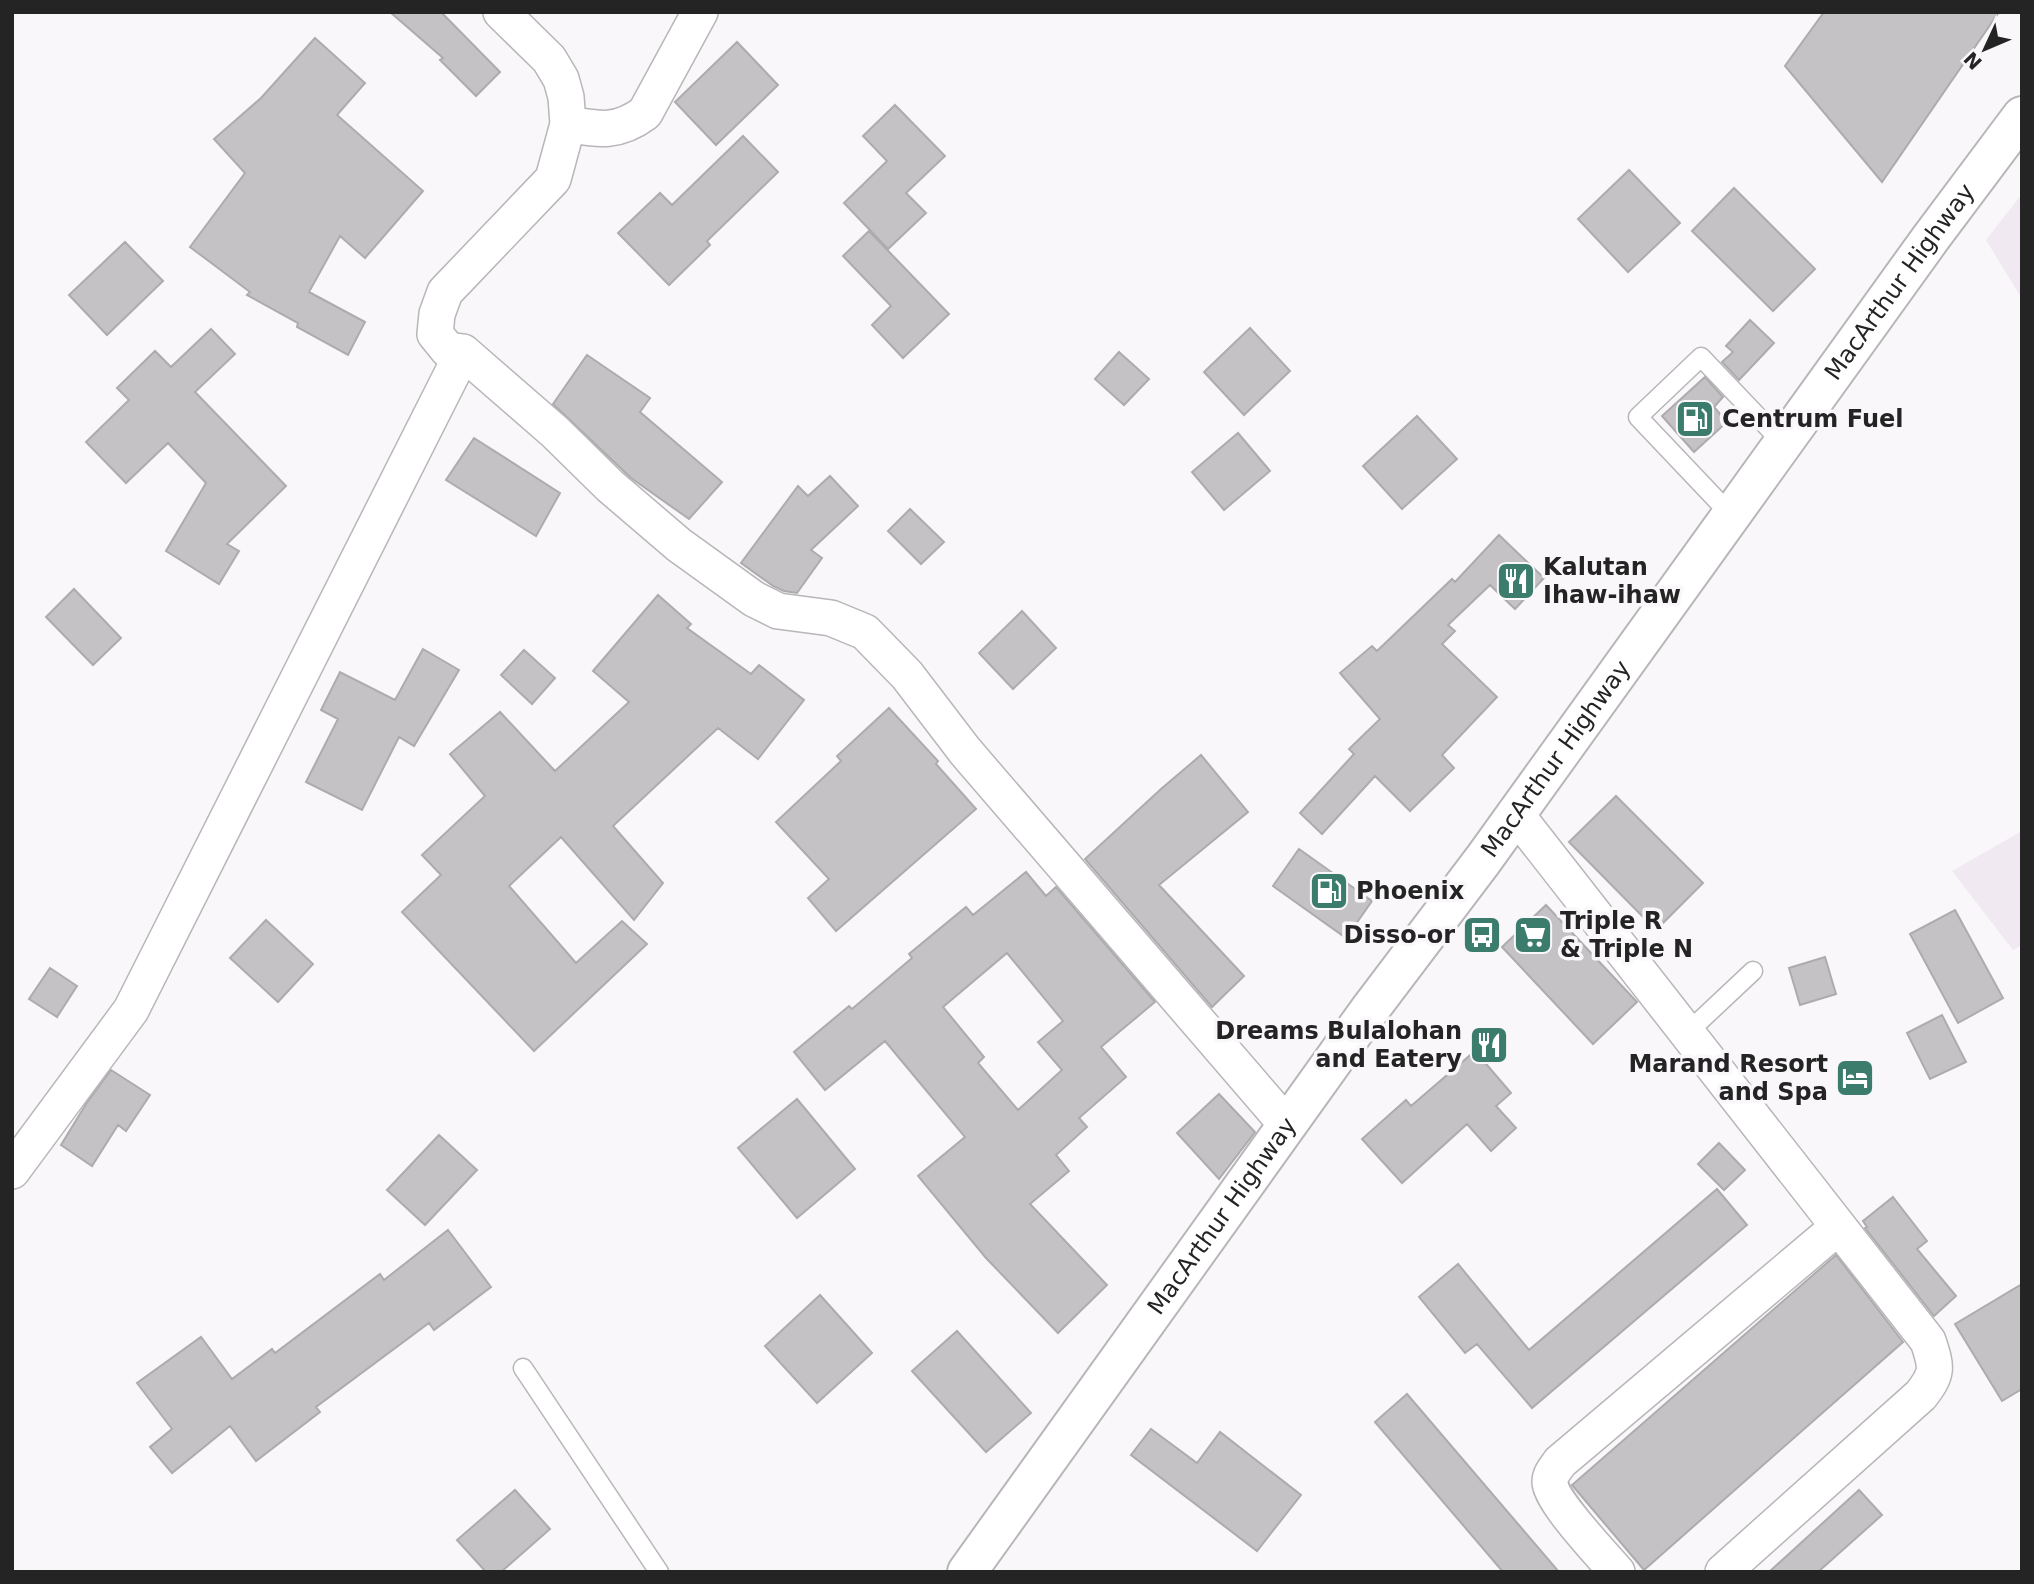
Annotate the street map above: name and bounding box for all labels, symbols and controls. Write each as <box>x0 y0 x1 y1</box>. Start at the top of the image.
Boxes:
north arrow <box>1950 14 2020 84</box>
text: N <box>1959 47 1986 74</box>
street label: MacArthur Highway <box>1819 178 1980 386</box>
fuel station icon: Centrum Fuel <box>1674 398 1716 440</box>
place label: Centrum Fuel <box>1722 405 1904 433</box>
place label: Kalutan Ihaw-ihaw <box>1543 553 1681 609</box>
restaurant icon: Kalutan Ihaw-ihaw <box>1495 560 1537 602</box>
street label: MacArthur Highway <box>1475 655 1636 863</box>
fuel station icon: Phoenix <box>1308 870 1350 912</box>
place label: Phoenix <box>1356 877 1465 905</box>
place label: Triple R & Triple N <box>1560 907 1693 963</box>
bus stop icon: Disso-or <box>1461 914 1503 956</box>
supermarket icon: Triple R & Triple N <box>1512 914 1554 956</box>
place label: Disso-or <box>1344 921 1455 949</box>
place label: Dreams Bulalohan and Eatery <box>1215 1017 1462 1073</box>
restaurant icon: Dreams Bulalohan and Eatery <box>1468 1024 1510 1066</box>
place label: Marand Resort and Spa <box>1628 1050 1828 1106</box>
hotel icon: Marand Resort and Spa <box>1834 1057 1876 1099</box>
street label: MacArthur Highway <box>1142 1112 1302 1320</box>

